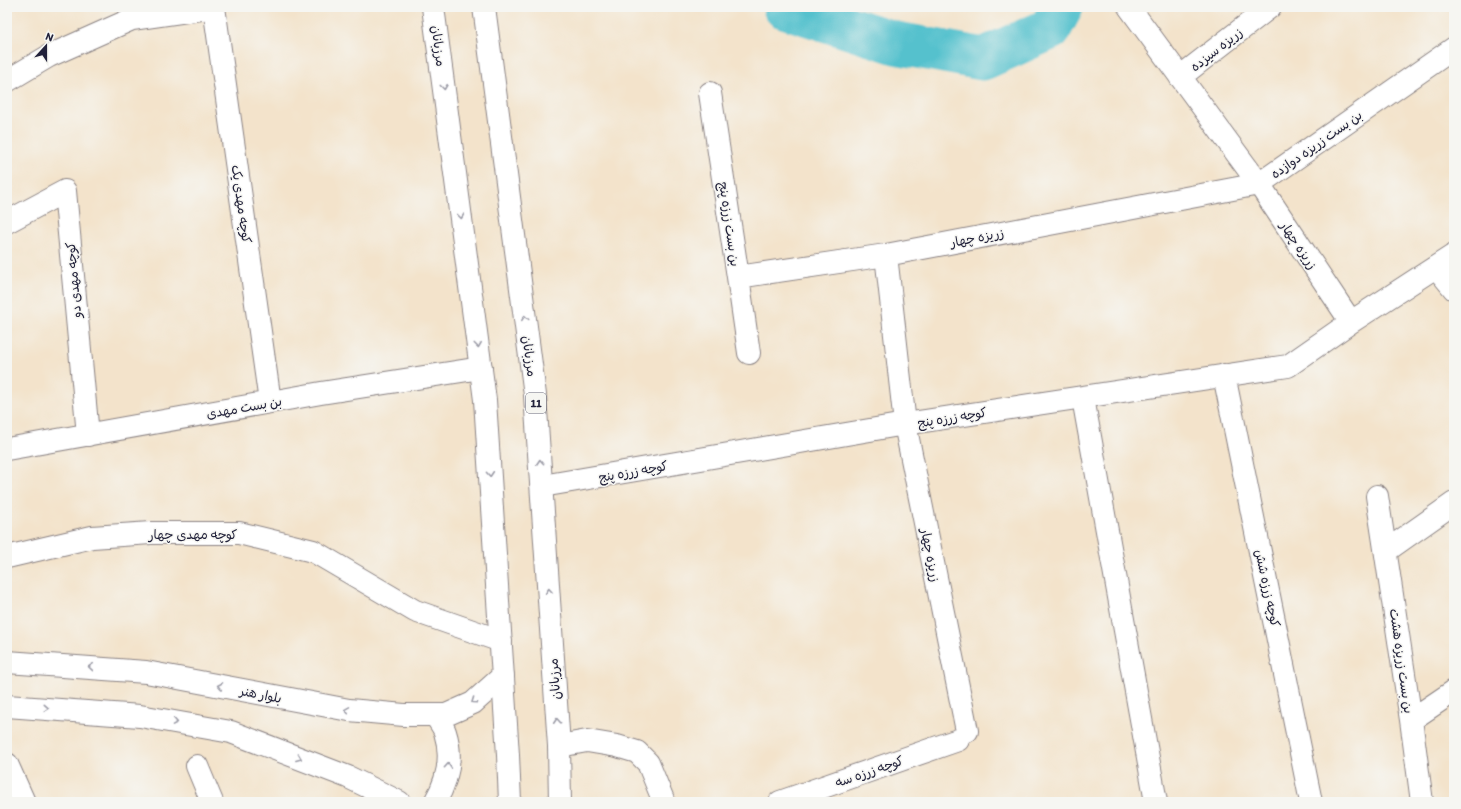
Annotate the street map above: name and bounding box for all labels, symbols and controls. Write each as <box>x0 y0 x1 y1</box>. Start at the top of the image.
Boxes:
street label: زریزه سیزده <box>1187 24 1246 75</box>
street label: مرزبانان <box>428 25 448 68</box>
north arrow <box>26 26 66 66</box>
text: N <box>44 30 55 45</box>
one-way arrow <box>439 84 448 90</box>
street label: بن بست زریزه دوازده <box>1268 107 1365 182</box>
street label: کوچه مهدی یک <box>228 164 254 245</box>
street label: بن بست زرزه پنج <box>714 181 743 268</box>
one-way arrow <box>456 213 465 219</box>
street label: زریزه چهار <box>1276 218 1320 273</box>
street label: زریزه چهار <box>948 225 1005 251</box>
street label: کوچه مهدی دو <box>63 241 85 320</box>
one-way arrow <box>521 315 530 322</box>
street label: مرزبانان <box>518 335 540 378</box>
one-way arrow <box>473 342 482 348</box>
street label: بن بست مهدی <box>205 393 283 423</box>
road number: 11 <box>526 393 546 413</box>
street label: کوچه زرزه پنج <box>916 405 988 432</box>
street label: کوچه زرزه پنج <box>597 458 669 487</box>
one-way arrow <box>536 459 545 465</box>
one-way arrow <box>485 471 494 477</box>
street label: زریزه چهار <box>917 526 943 583</box>
street label: کوچه مهدی چهار <box>148 527 238 543</box>
street label: کوچه زرزه شش <box>1251 548 1283 629</box>
one-way arrow <box>544 588 553 594</box>
street label: بن بست زریزه هشت <box>1386 608 1416 715</box>
street label: مرزبانان <box>546 658 564 700</box>
one-way arrow <box>88 663 94 672</box>
one-way arrow <box>217 682 223 690</box>
street label: بلوار هنر <box>238 683 283 707</box>
one-way arrow <box>471 696 478 703</box>
one-way arrow <box>43 704 49 712</box>
one-way arrow <box>344 706 350 715</box>
one-way arrow <box>172 717 178 726</box>
one-way arrow <box>552 718 561 724</box>
street label: کوچه زرزه سه <box>833 753 906 791</box>
one-way arrow <box>296 754 303 762</box>
one-way arrow <box>443 763 452 769</box>

